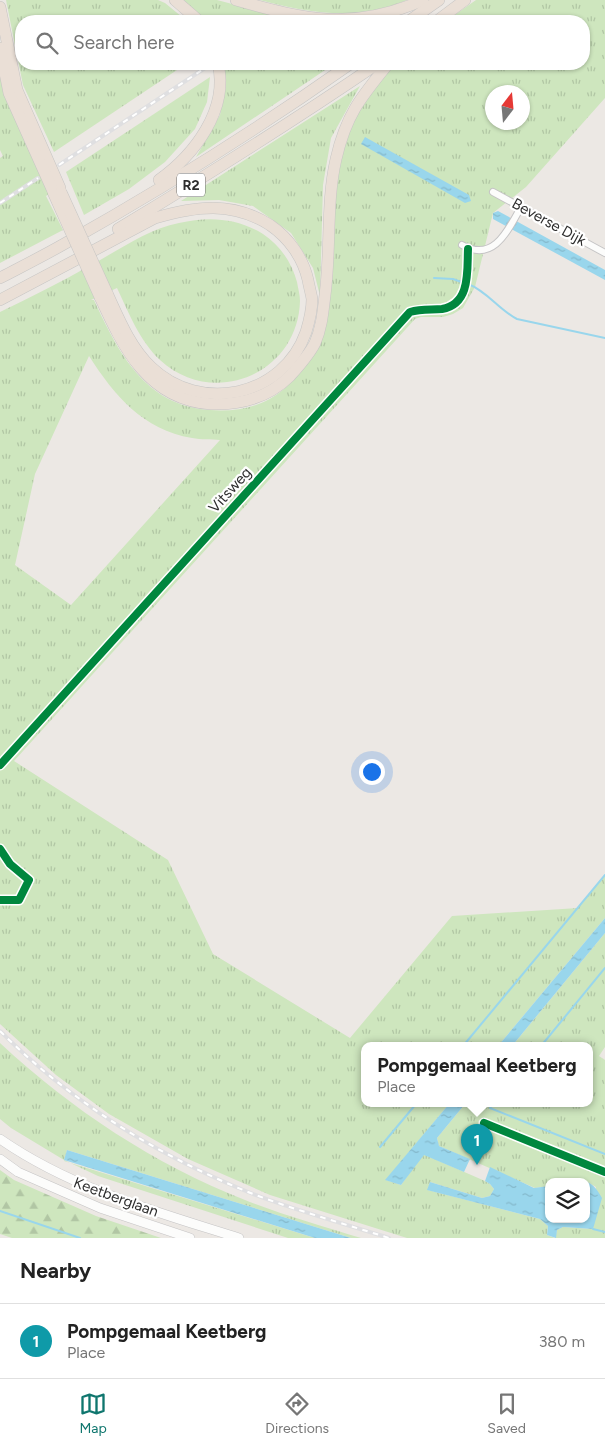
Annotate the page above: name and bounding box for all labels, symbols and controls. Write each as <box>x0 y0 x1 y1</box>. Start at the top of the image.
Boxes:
search box <box>15 15 590 70</box>
icon: search <box>33 29 61 57</box>
text: Search here <box>73 31 175 54</box>
north arrow <box>485 85 530 130</box>
road number: R2 <box>177 174 205 196</box>
street label: Beverse Dijk <box>509 194 590 250</box>
street label: Vitsweg <box>205 463 255 517</box>
your location <box>359 759 385 785</box>
popup <box>361 1042 593 1107</box>
text: Pompgemaal Keetberg <box>377 1054 577 1077</box>
text: Place <box>377 1077 416 1096</box>
pin: 1 <box>461 1124 493 1165</box>
street label: Keetberglaan <box>71 1173 161 1221</box>
map controls <box>545 1178 590 1223</box>
button: layers <box>545 1178 590 1223</box>
text: Nearby <box>20 1258 91 1283</box>
text: Pompgemaal Keetberg <box>67 1320 267 1343</box>
text: 1 <box>33 1332 39 1351</box>
text: 380 m <box>539 1332 585 1351</box>
text: Place <box>67 1343 105 1362</box>
tab: Map <box>79 1390 107 1437</box>
tab: Directions <box>265 1390 329 1437</box>
tab: Saved <box>487 1390 526 1437</box>

